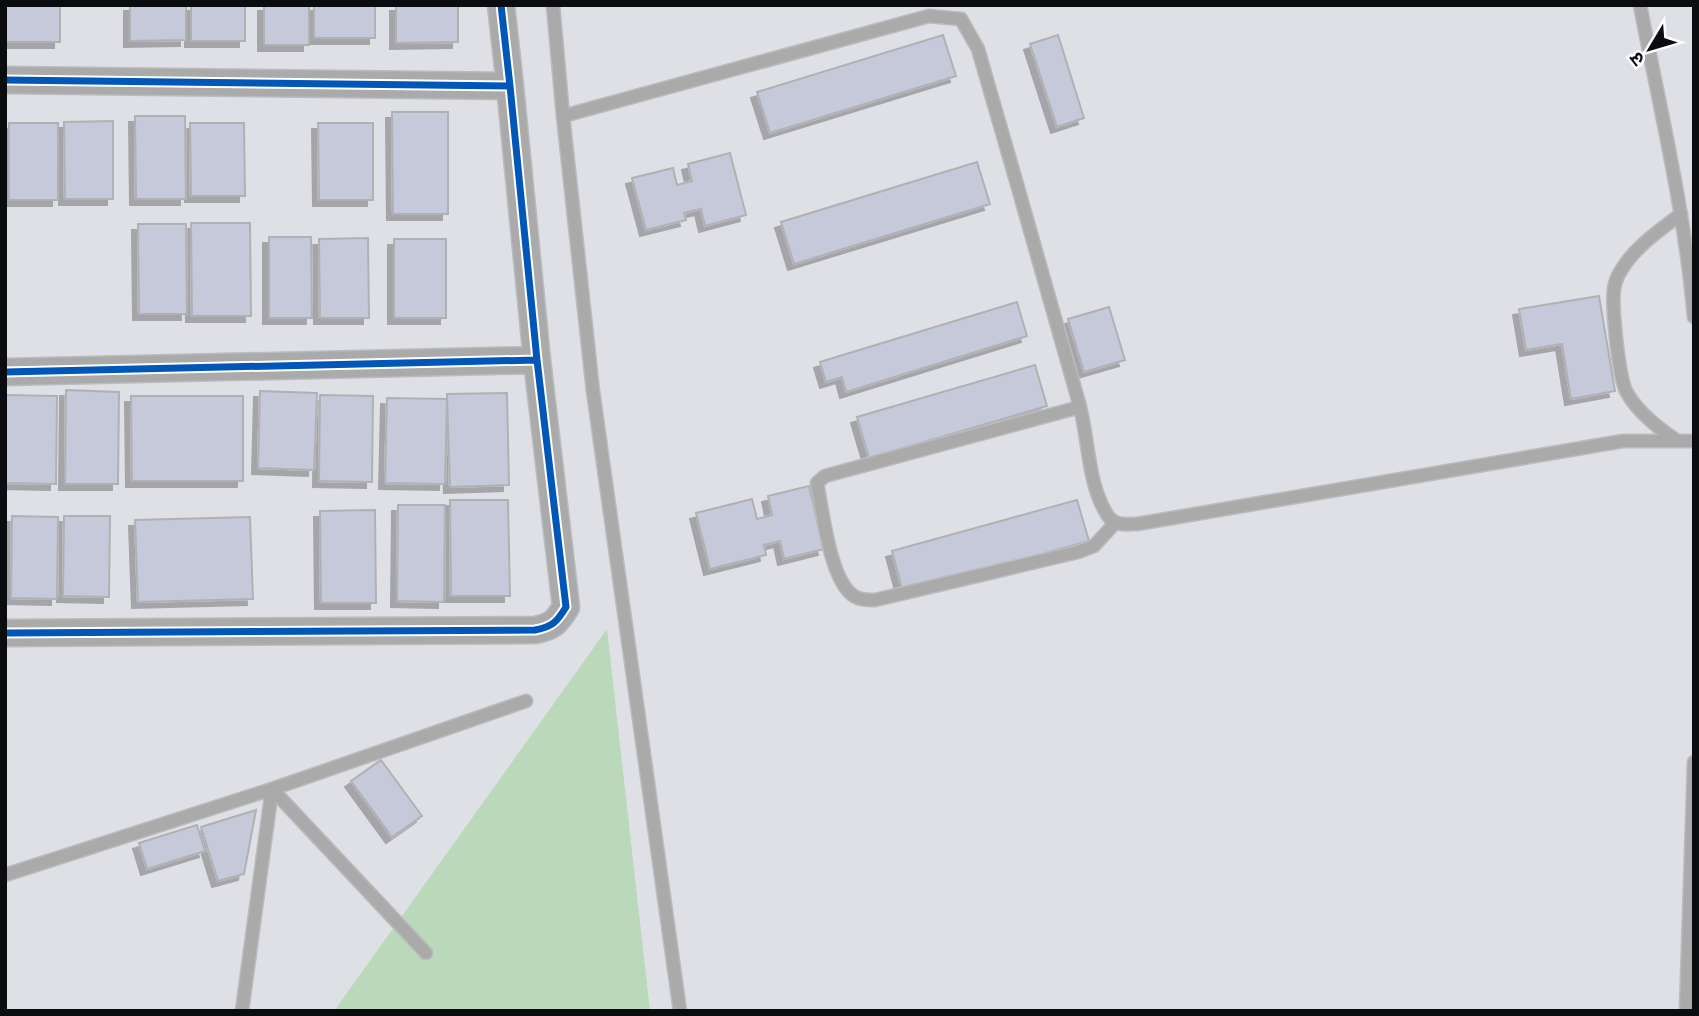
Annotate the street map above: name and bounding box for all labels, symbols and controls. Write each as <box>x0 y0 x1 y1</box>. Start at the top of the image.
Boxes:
north arrow <box>1615 14 1685 84</box>
text: उ <box>1625 48 1649 70</box>

